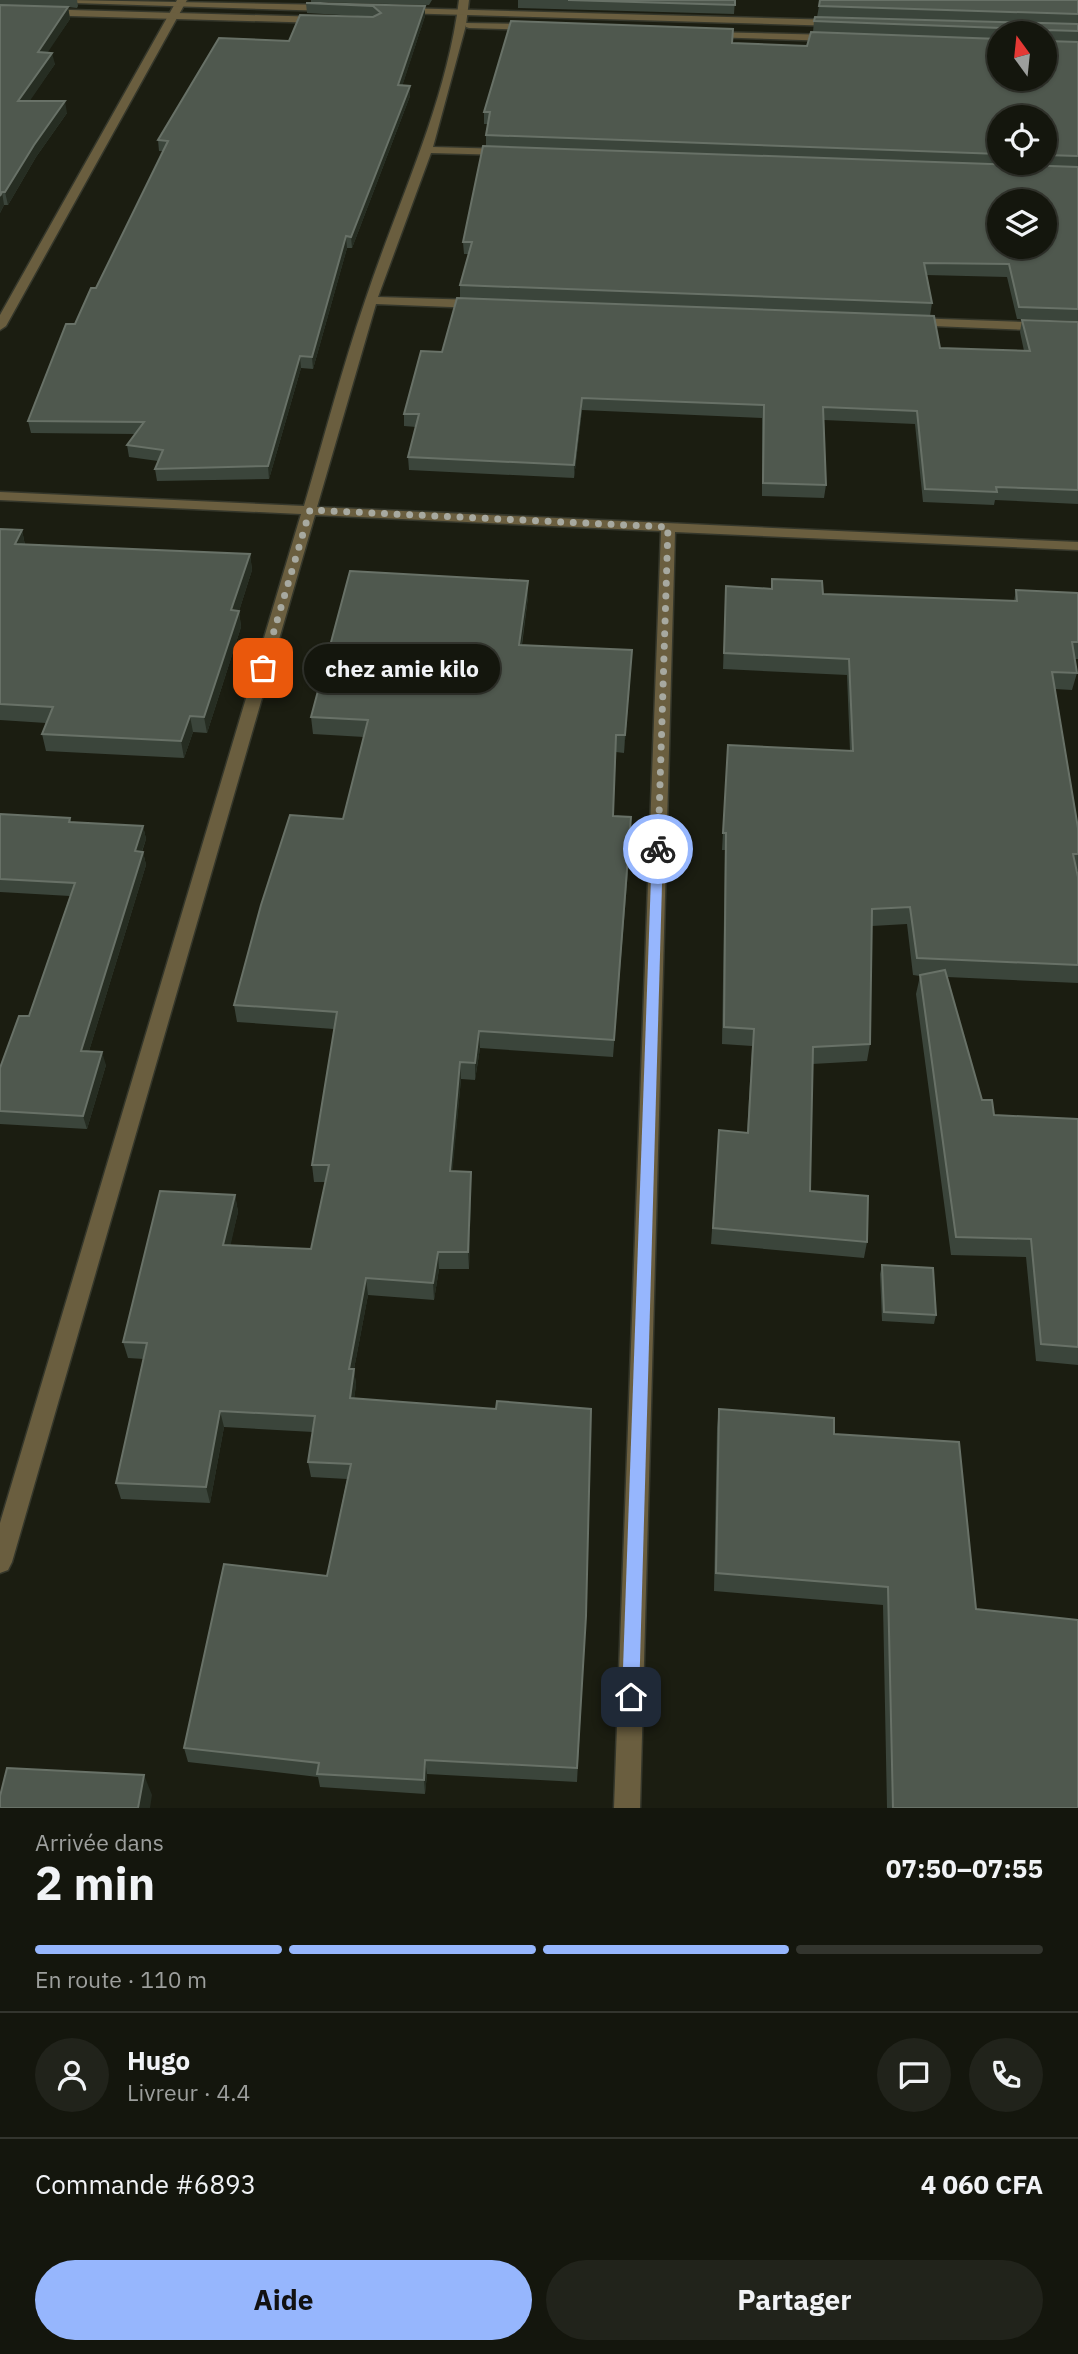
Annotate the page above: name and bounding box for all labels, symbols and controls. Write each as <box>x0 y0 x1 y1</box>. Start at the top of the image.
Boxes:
north arrow <box>987 21 1057 91</box>
map controls <box>987 21 1057 259</box>
button: locate <box>987 105 1057 175</box>
button: layers <box>987 189 1057 259</box>
pin <box>233 638 293 698</box>
callout: chez amie kilo <box>305 644 501 692</box>
icon: bag <box>244 649 282 687</box>
text: chez amie kilo <box>325 653 479 683</box>
courier <box>623 814 693 884</box>
icon: bike <box>639 830 677 868</box>
pin <box>601 1667 661 1727</box>
icon: home <box>612 1678 650 1716</box>
text: Arrivée dans <box>35 1827 164 1857</box>
text: 07:50–07:55 <box>886 1851 1043 1885</box>
text: 2 min <box>35 1853 155 1913</box>
text: En route · 110 m <box>35 1964 207 1994</box>
button: person <box>35 2038 109 2112</box>
button: chat <box>877 2038 951 2112</box>
button: phone <box>969 2038 1043 2112</box>
text: Hugo <box>127 2043 190 2077</box>
text: Livreur · 4.4 <box>127 2077 250 2107</box>
text: Commande #6893 <box>35 2167 256 2201</box>
text: 4 060 CFA <box>921 2167 1043 2201</box>
button: Aide <box>35 2260 532 2340</box>
button: Partager <box>546 2260 1043 2340</box>

